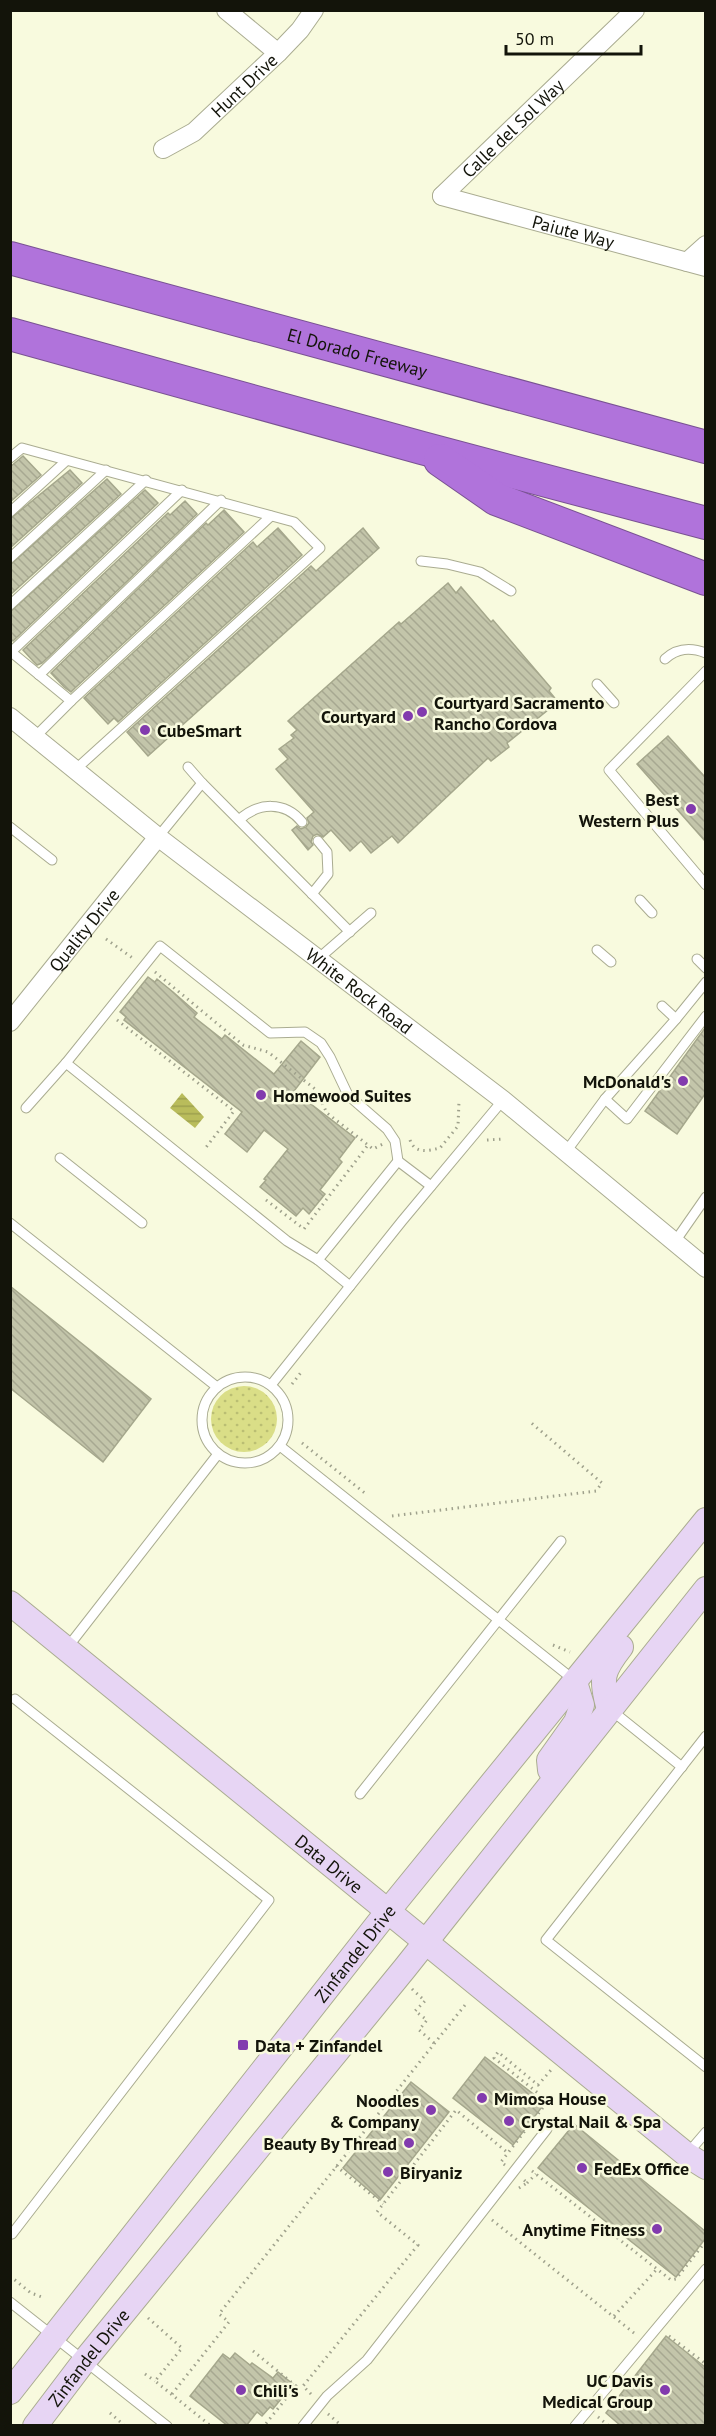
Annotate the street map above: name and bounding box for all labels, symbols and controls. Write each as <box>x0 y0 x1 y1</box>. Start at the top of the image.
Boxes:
scale bar <box>506 18 641 56</box>
text: 50 m <box>515 27 554 50</box>
street label: Hunt Drive <box>206 48 282 122</box>
street label: Calle del Sol Way <box>457 73 569 182</box>
street label: Paiute Way <box>530 209 617 253</box>
street label: El Dorado Freeway <box>285 322 431 383</box>
place label: Courtyard Sacramento Rancho Cordova <box>434 691 605 735</box>
place label: Courtyard <box>321 705 396 728</box>
marker: Courtyard Sacramento Rancho Cordova <box>415 705 429 719</box>
marker: Courtyard <box>401 709 415 723</box>
place label: CubeSmart <box>157 719 242 742</box>
marker: CubeSmart <box>138 723 152 737</box>
place label: Best Western Plus <box>579 788 680 832</box>
marker: Best Western Plus <box>684 802 698 816</box>
street label: Quality Drive <box>43 884 124 976</box>
street label: White Rock Road <box>302 943 418 1039</box>
place label: McDonald's <box>583 1070 671 1093</box>
marker: McDonald's <box>676 1074 690 1088</box>
place label: Homewood Suites <box>273 1084 412 1107</box>
marker: Homewood Suites <box>254 1088 268 1102</box>
street label: Data Drive <box>291 1829 368 1898</box>
street label: Zinfandel Drive <box>309 1900 400 2007</box>
place label: Data + Zinfandel <box>255 2034 383 2057</box>
marker: Data + Zinfandel <box>236 2038 250 2052</box>
place label: Mimosa House <box>494 2087 606 2110</box>
place label: Noodles & Company <box>329 2089 419 2133</box>
marker: Mimosa House <box>475 2091 489 2105</box>
marker: Noodles & Company <box>424 2103 438 2117</box>
place label: Crystal Nail & Spa <box>521 2110 661 2133</box>
marker: Crystal Nail & Spa <box>502 2114 516 2128</box>
place label: Beauty By Thread <box>264 2132 397 2155</box>
marker: Beauty By Thread <box>402 2136 416 2150</box>
place label: FedEx Office <box>594 2157 689 2180</box>
place label: Biryaniz <box>400 2161 462 2184</box>
marker: FedEx Office <box>575 2161 589 2175</box>
marker: Biryaniz <box>381 2165 395 2179</box>
place label: Anytime Fitness <box>522 2218 645 2241</box>
marker: Anytime Fitness <box>650 2222 664 2236</box>
street label: Zinfandel Drive <box>43 2304 134 2411</box>
place label: UC Davis Medical Group <box>542 2369 653 2413</box>
place label: Chili's <box>253 2379 299 2402</box>
marker: Chili's <box>234 2383 248 2397</box>
marker: UC Davis Medical Group <box>658 2383 672 2397</box>

